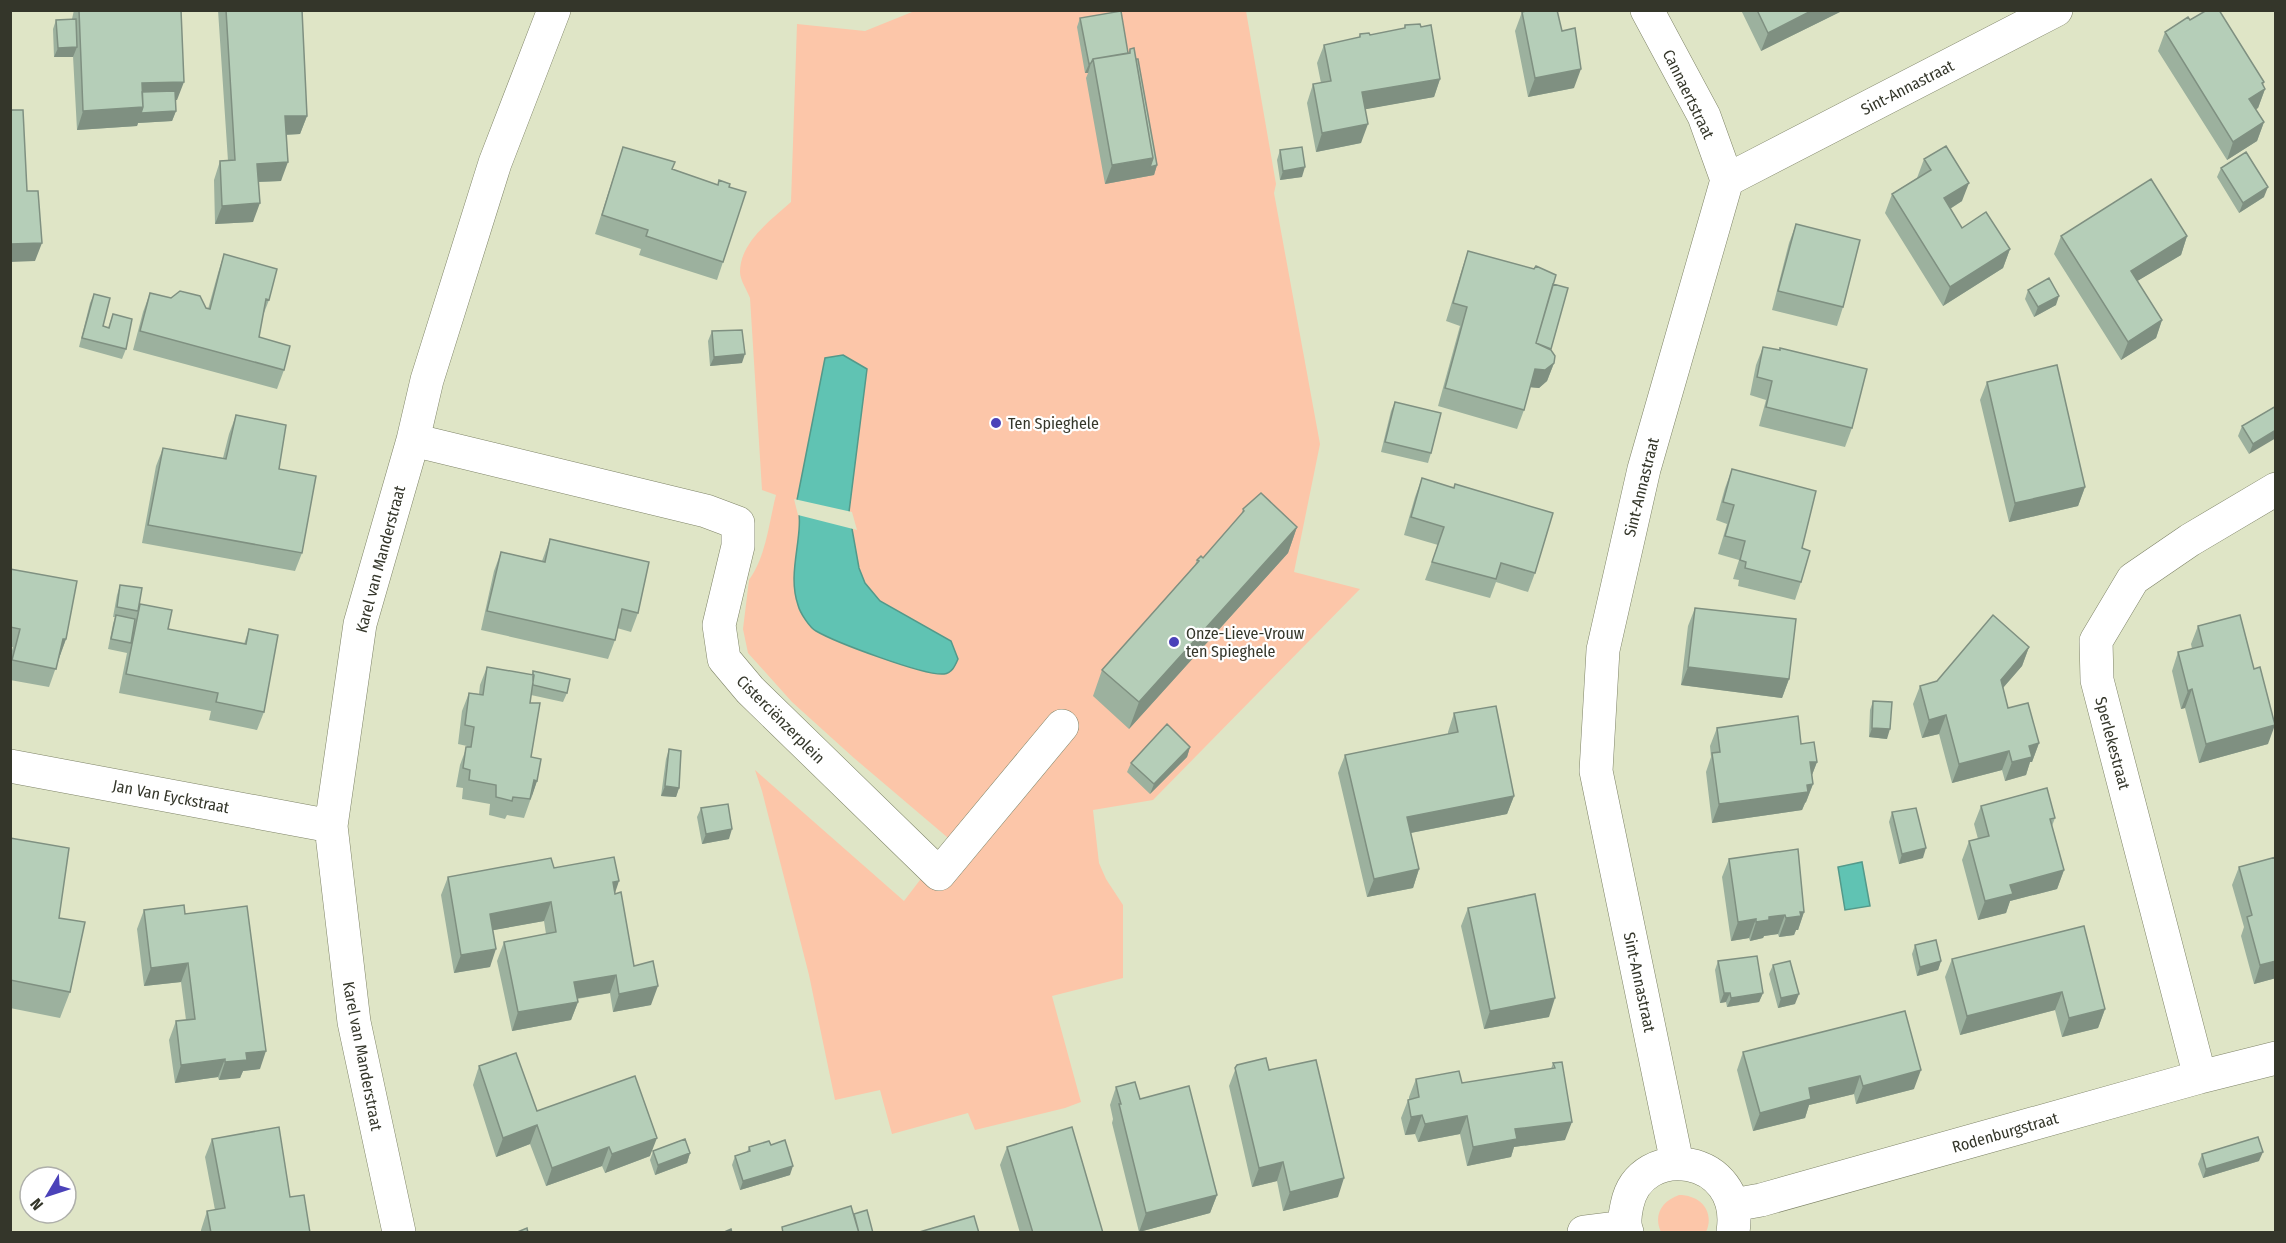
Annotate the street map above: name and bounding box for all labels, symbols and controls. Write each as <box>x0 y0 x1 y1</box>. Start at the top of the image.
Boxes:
street label: Cannaertstraat <box>1659 46 1719 143</box>
street label: Sint-Annastraat <box>1858 56 1958 119</box>
place label: Ten Spieghele <box>1008 414 1099 433</box>
marker: Ten Spieghele <box>989 416 1003 430</box>
street label: Sint-Annastraat <box>1620 435 1663 539</box>
street label: Karel van Manderstraat <box>352 483 409 635</box>
place label: Onze-Lieve-Vrouw ten Spieghele <box>1186 624 1305 661</box>
marker: Onze-Lieve-Vrouw ten Spieghele <box>1167 635 1181 649</box>
street label: Cisterciënzerplein <box>733 671 829 767</box>
street label: Sperlekestraat <box>2091 695 2134 792</box>
street label: Jan Van Eyckstraat <box>111 776 232 817</box>
street label: Sint-Annastraat <box>1620 930 1660 1035</box>
street label: Karel van Manderstraat <box>339 980 386 1133</box>
street label: Rodenburgstraat <box>1950 1108 2061 1157</box>
north arrow <box>18 1165 78 1225</box>
text: N <box>26 1194 47 1214</box>

